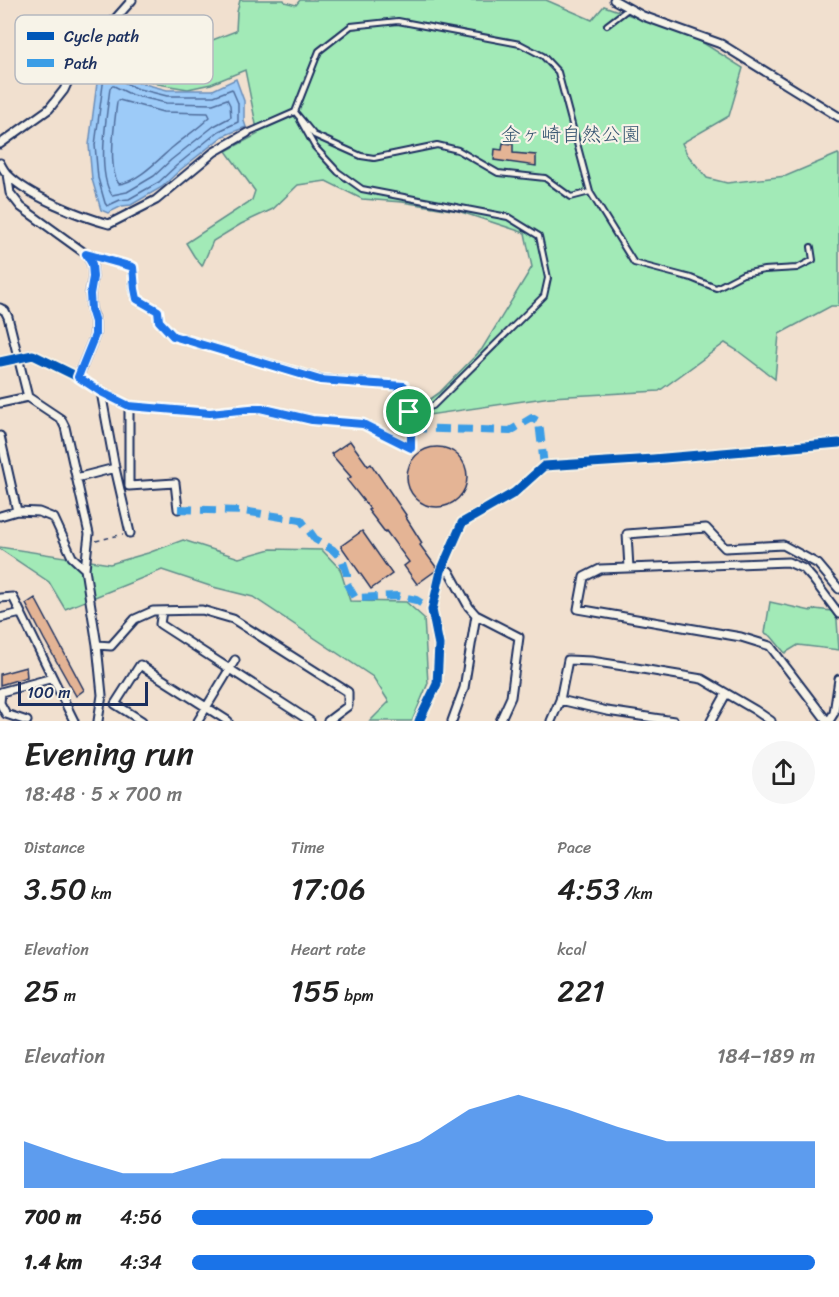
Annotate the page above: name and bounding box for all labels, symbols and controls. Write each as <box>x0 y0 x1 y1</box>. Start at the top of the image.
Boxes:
legend <box>15 15 213 84</box>
text: Cycle path <box>64 22 139 51</box>
text: Path <box>64 49 97 78</box>
park label: 金ヶ崎自然公園 <box>501 117 641 152</box>
pin <box>383 386 434 437</box>
icon: arrive <box>392 395 425 428</box>
text: 100 m <box>27 678 71 707</box>
scale bar <box>18 679 148 706</box>
text: Evening run <box>24 725 194 783</box>
button: share <box>752 741 815 804</box>
text: 18:48 · 5 × 700 m <box>24 777 182 812</box>
text: Distance <box>24 833 85 862</box>
text: Time <box>291 833 324 862</box>
text: Pace <box>557 833 591 862</box>
text: 3.50 <box>24 862 87 916</box>
text: 17:06 <box>291 862 366 916</box>
text: 4:53 <box>557 862 620 916</box>
text: km <box>87 879 112 908</box>
text: /km <box>620 879 653 908</box>
text: Elevation <box>24 935 89 964</box>
text: Heart rate <box>291 935 366 964</box>
text: kcal <box>557 935 586 964</box>
text: 25 <box>24 964 60 1018</box>
text: 155 <box>291 964 340 1018</box>
text: 221 <box>557 964 605 1018</box>
text: m <box>60 981 76 1010</box>
text: bpm <box>340 981 374 1010</box>
text: Elevation <box>24 1039 105 1074</box>
text: 184–189 m <box>717 1039 815 1074</box>
text: 700 m <box>24 1200 81 1235</box>
text: 4:56 <box>120 1200 162 1235</box>
text: 1.4 km <box>24 1245 82 1280</box>
text: 4:34 <box>120 1245 162 1280</box>

